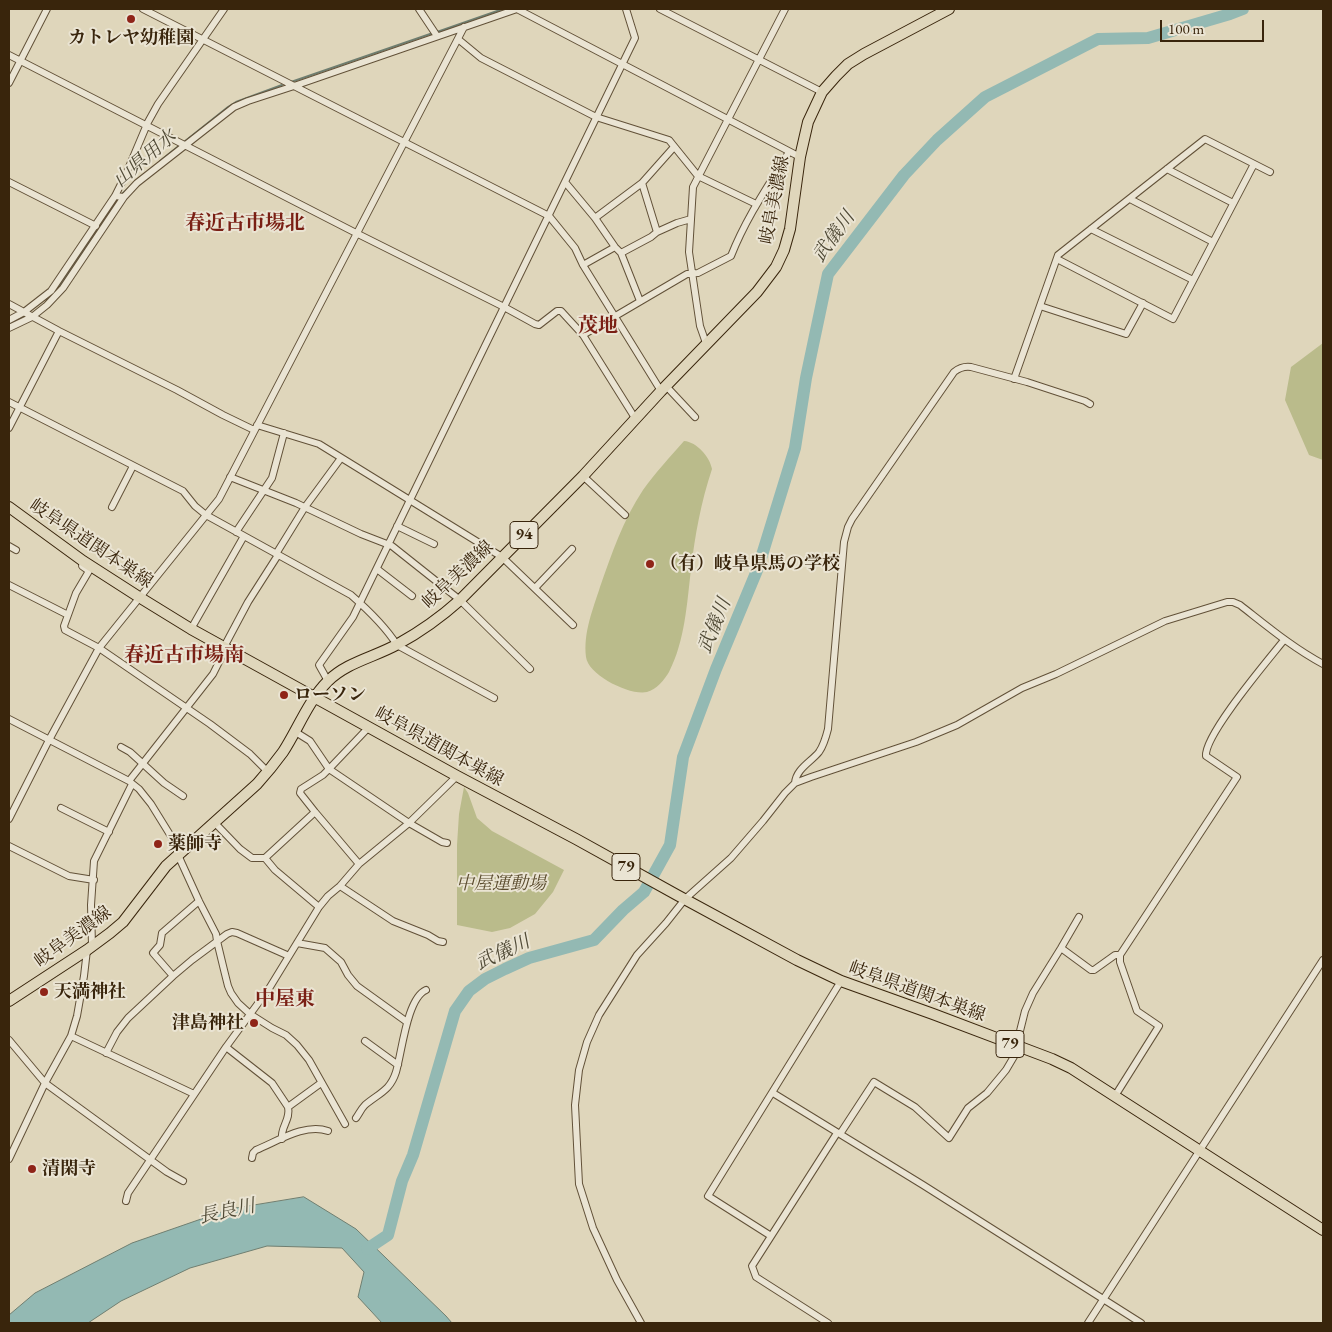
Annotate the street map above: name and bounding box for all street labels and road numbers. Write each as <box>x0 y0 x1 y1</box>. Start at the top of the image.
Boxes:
street label: 岐阜美濃線 <box>756 154 794 246</box>
street label: 岐阜県道関本巣線 <box>25 495 157 593</box>
road number: 94 <box>510 522 538 548</box>
street label: 岐阜美濃線 <box>418 536 498 614</box>
street label: 岐阜県道関本巣線 <box>371 703 507 791</box>
road number: 79 <box>612 854 640 880</box>
street label: 岐阜美濃線 <box>30 902 116 972</box>
street label: 岐阜県道関本巣線 <box>846 957 988 1027</box>
road number: 79 <box>996 1030 1024 1058</box>

